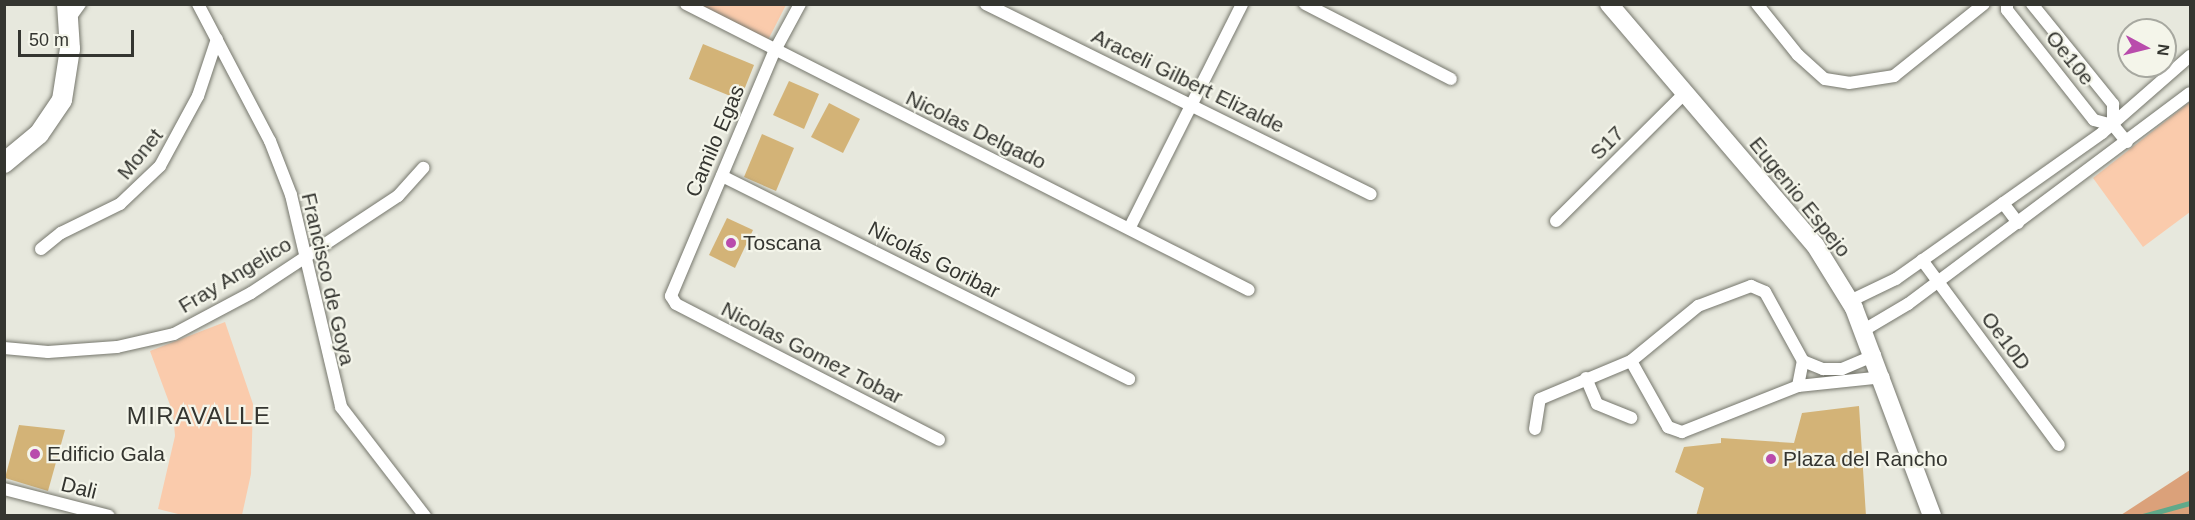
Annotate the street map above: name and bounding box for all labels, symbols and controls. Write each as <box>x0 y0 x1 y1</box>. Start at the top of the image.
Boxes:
scale bar <box>21 18 136 56</box>
north arrow <box>2117 18 2177 78</box>
street label: Araceli Gilbert Elizalde <box>1088 23 1288 139</box>
street label: Oe10e <box>2040 26 2100 90</box>
text: 50 m <box>29 30 69 50</box>
text: N <box>2154 43 2173 57</box>
street label: Camilo Egas <box>680 81 750 201</box>
street label: Nicolas Delgado <box>902 85 1050 175</box>
street label: S17 <box>1585 121 1629 165</box>
street label: Monet <box>112 123 168 185</box>
street label: Eugenio Espejo <box>1744 132 1856 262</box>
street label: Francisco de Goya <box>296 190 360 368</box>
street label: Nicolás Goribar <box>864 216 1004 304</box>
place label: Toscana <box>743 230 821 256</box>
street label: Fray Angelico <box>173 231 297 319</box>
marker: Toscana <box>724 236 738 250</box>
street label: Nicolas Gomez Tobar <box>717 296 907 410</box>
street label: Oe10D <box>1976 307 2036 375</box>
district label: MIRAVALLE <box>127 402 271 430</box>
place label: Edificio Gala <box>47 441 165 467</box>
place label: Plaza del Rancho <box>1783 446 1948 472</box>
marker: Edificio Gala <box>28 447 42 461</box>
marker: Plaza del Rancho <box>1764 452 1778 466</box>
street label: Dali <box>58 471 100 505</box>

